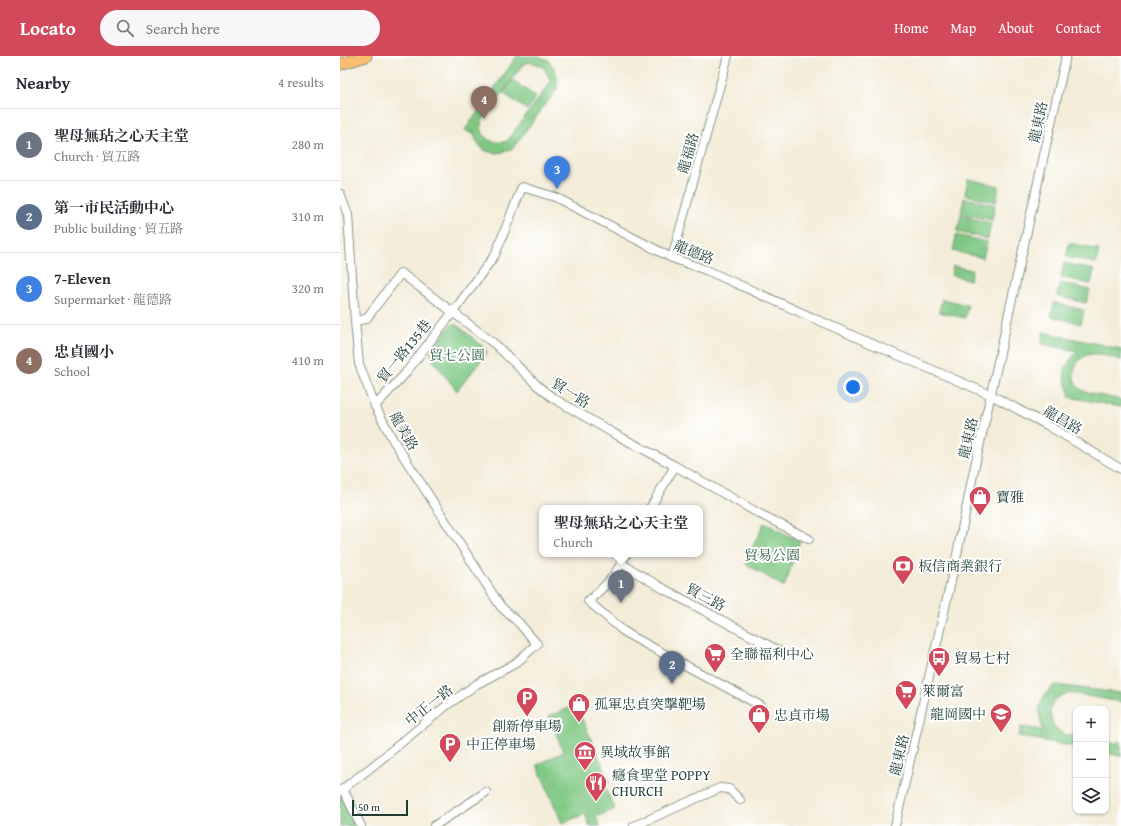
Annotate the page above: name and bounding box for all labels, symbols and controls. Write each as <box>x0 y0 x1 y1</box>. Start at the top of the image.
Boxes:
search box <box>100 10 380 46</box>
text: Locato <box>20 14 76 42</box>
icon: search <box>114 17 136 39</box>
text: Search here <box>146 18 220 39</box>
text: Home <box>894 18 929 38</box>
text: Map <box>951 18 976 38</box>
text: About <box>998 18 1034 38</box>
text: Contact <box>1056 18 1101 38</box>
text: Nearby <box>16 70 70 95</box>
text: 4 results <box>278 73 324 92</box>
pin: 4 <box>471 86 497 119</box>
street label: 龍東路 <box>1024 99 1052 145</box>
text: 聖母無玷之心天主堂 <box>54 125 189 146</box>
street label: 龍福路 <box>673 130 703 176</box>
text: 1 <box>26 135 32 154</box>
text: 280 m <box>292 135 324 154</box>
text: Church · 貿五路 <box>54 147 140 166</box>
pin: 3 <box>544 156 570 189</box>
text: 第一市民活動中心 <box>54 197 174 218</box>
text: 2 <box>26 207 32 226</box>
text: 310 m <box>292 207 324 226</box>
text: Public building · 貿五路 <box>54 219 183 238</box>
street label: 龍德路 <box>671 235 717 269</box>
text: 7-Eleven <box>54 268 111 289</box>
text: 3 <box>26 279 32 298</box>
text: 320 m <box>292 279 324 298</box>
text: Supermarket · 龍德路 <box>54 290 172 309</box>
street label: 貿一路135巷 <box>372 315 436 387</box>
text: 忠貞國小 <box>54 341 114 362</box>
park label: 貿七公園 <box>429 345 485 365</box>
text: 4 <box>26 351 32 370</box>
text: 410 m <box>292 351 324 370</box>
text: School <box>54 362 90 381</box>
street label: 貿一路 <box>548 373 594 413</box>
your location <box>843 377 863 397</box>
street label: 龍昌路 <box>1040 401 1086 439</box>
street label: 龍美路 <box>385 408 423 454</box>
street label: 龍東路 <box>954 415 982 461</box>
shop icon: 寶雅 <box>967 484 993 517</box>
place label: 寶雅 <box>996 487 1024 507</box>
popup <box>539 505 703 557</box>
text: 聖母無玷之心天主堂 <box>553 512 689 533</box>
text: Church <box>553 533 593 552</box>
park label: 貿易公園 <box>744 545 800 565</box>
bank icon: 板信商業銀行 <box>890 553 916 586</box>
place label: 板信商業銀行 <box>918 556 1002 576</box>
pin: 1 <box>608 570 634 603</box>
street label: 貿三路 <box>683 578 729 616</box>
supermarket icon: 全聯福利中心 <box>702 641 728 674</box>
place label: 全聯福利中心 <box>730 644 814 664</box>
bus stop icon: 貿易七村 <box>926 645 952 678</box>
place label: 貿易七村 <box>954 648 1010 668</box>
pin: 2 <box>659 651 685 684</box>
supermarket icon: 萊爾富 <box>893 678 919 711</box>
street label: 中正一路 <box>401 680 457 730</box>
place label: 萊爾富 <box>922 681 964 701</box>
parking icon: 創新停車場 <box>514 685 540 718</box>
shop icon: 孤軍忠貞突擊靶場 <box>566 691 592 724</box>
place label: 孤軍忠貞突擊靶場 <box>594 694 706 714</box>
school or university icon: 龍岡國中 <box>988 701 1014 734</box>
shop icon: 忠貞市場 <box>746 702 772 735</box>
place label: 龍岡國中 <box>930 704 986 724</box>
place label: 忠貞市場 <box>774 705 830 725</box>
map controls <box>1073 706 1109 814</box>
button: + <box>1073 706 1109 742</box>
place label: 創新停車場 <box>492 716 562 736</box>
parking icon: 中正停車場 <box>437 731 463 764</box>
street label: 龍東路 <box>885 732 913 778</box>
place label: 中正停車場 <box>466 734 536 754</box>
museum icon: 異域故事館 <box>572 739 598 772</box>
place label: 異域故事館 <box>600 742 670 762</box>
button: − <box>1073 742 1109 778</box>
place label: 癮食聖堂 POPPY CHURCH <box>612 765 711 801</box>
restaurant icon: 癮食聖堂 POPPY CHURCH <box>583 770 609 803</box>
button: layers <box>1073 778 1109 814</box>
scale bar <box>352 798 408 817</box>
text: 50 m <box>358 799 380 815</box>

